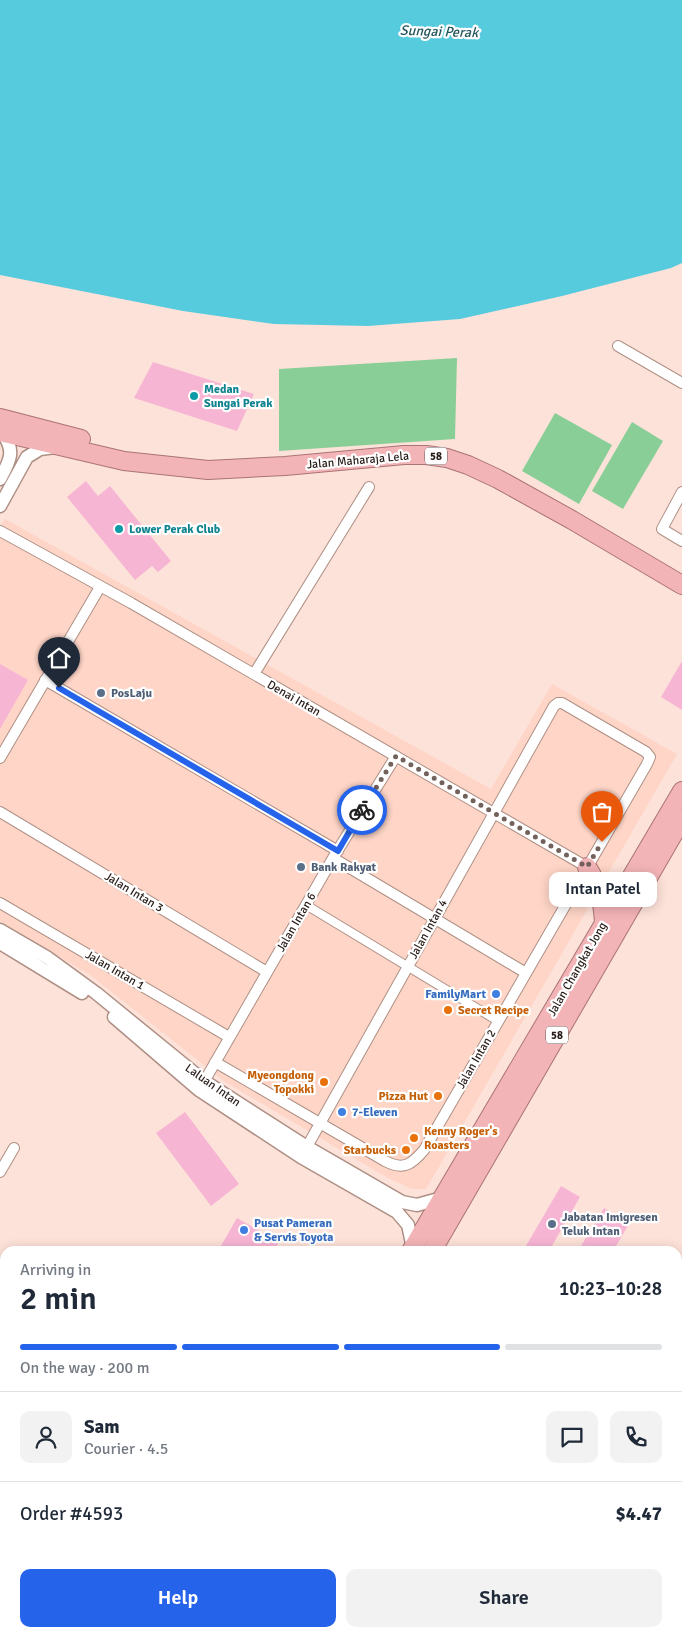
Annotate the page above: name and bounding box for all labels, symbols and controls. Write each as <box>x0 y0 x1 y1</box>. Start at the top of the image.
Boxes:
water label: Sungai Perak <box>400 22 480 41</box>
place label: Medan Sungai Perak <box>204 382 273 411</box>
marker: Medan Sungai Perak <box>188 390 200 402</box>
road number: 58 <box>425 448 447 464</box>
street label: Jalan Maharaja Lela <box>306 449 410 472</box>
place label: Lower Perak Club <box>129 522 221 537</box>
marker: Lower Perak Club <box>113 523 125 535</box>
pin <box>38 637 80 688</box>
icon: home <box>45 644 73 672</box>
street label: Denai Intan <box>264 677 323 720</box>
place label: PosLaju <box>111 686 153 701</box>
marker: PosLaju <box>95 687 107 699</box>
courier <box>337 785 387 835</box>
pin <box>581 791 623 842</box>
icon: bike <box>348 796 376 824</box>
icon: bag <box>588 798 616 826</box>
place label: Bank Rakyat <box>311 860 377 875</box>
marker: Bank Rakyat <box>295 861 307 873</box>
street label: Jalan Intan 3 <box>102 869 166 916</box>
callout: Intan Patel <box>548 872 656 907</box>
text: Intan Patel <box>565 879 641 899</box>
street label: Jalan Intan 6 <box>273 890 319 955</box>
street label: Jalan Intan 4 <box>406 896 451 962</box>
street label: Jalan Changkat Jong <box>544 920 610 1019</box>
street label: Jalan Intan 1 <box>82 947 147 993</box>
place label: FamilyMart <box>425 987 486 1002</box>
marker: FamilyMart <box>490 988 502 1000</box>
place label: Secret Recipe <box>458 1003 529 1018</box>
marker: Secret Recipe <box>442 1004 454 1016</box>
road number: 58 <box>546 1026 568 1044</box>
street label: Jalan Intan 2 <box>453 1027 499 1092</box>
street label: Laluan Intan <box>182 1061 243 1110</box>
place label: Myeongdong Topokki <box>247 1068 315 1097</box>
marker: Myeongdong Topokki <box>318 1076 330 1088</box>
place label: Pizza Hut <box>378 1089 428 1104</box>
marker: Pizza Hut <box>432 1090 444 1102</box>
place label: 7-Eleven <box>352 1105 398 1120</box>
marker: 7-Eleven <box>336 1106 348 1118</box>
place label: Kenny Roger's Roasters <box>424 1124 498 1153</box>
marker: Kenny Roger's Roasters <box>408 1132 420 1144</box>
place label: Starbucks <box>344 1143 397 1158</box>
marker: Starbucks <box>400 1144 412 1156</box>
place label: Jabatan Imigresen Teluk Intan <box>562 1210 658 1239</box>
place label: Pusat Pameran & Servis Toyota <box>254 1216 333 1245</box>
marker: Jabatan Imigresen Teluk Intan <box>546 1218 558 1230</box>
marker: Pusat Pameran & Servis Toyota <box>238 1224 250 1236</box>
text: Arriving in <box>20 1260 91 1280</box>
text: 10:23–10:28 <box>559 1277 662 1301</box>
text: 2 min <box>20 1279 97 1318</box>
text: On the way · 200 m <box>20 1358 150 1378</box>
button: person <box>20 1411 72 1463</box>
button: chat <box>546 1411 598 1463</box>
button: phone <box>610 1411 662 1463</box>
text: Sam <box>84 1415 120 1439</box>
text: Courier · 4.5 <box>84 1439 168 1459</box>
text: Order #4593 <box>20 1502 123 1526</box>
text: $4.47 <box>616 1502 662 1526</box>
button: Help <box>20 1569 336 1627</box>
button: Share <box>346 1569 662 1627</box>

